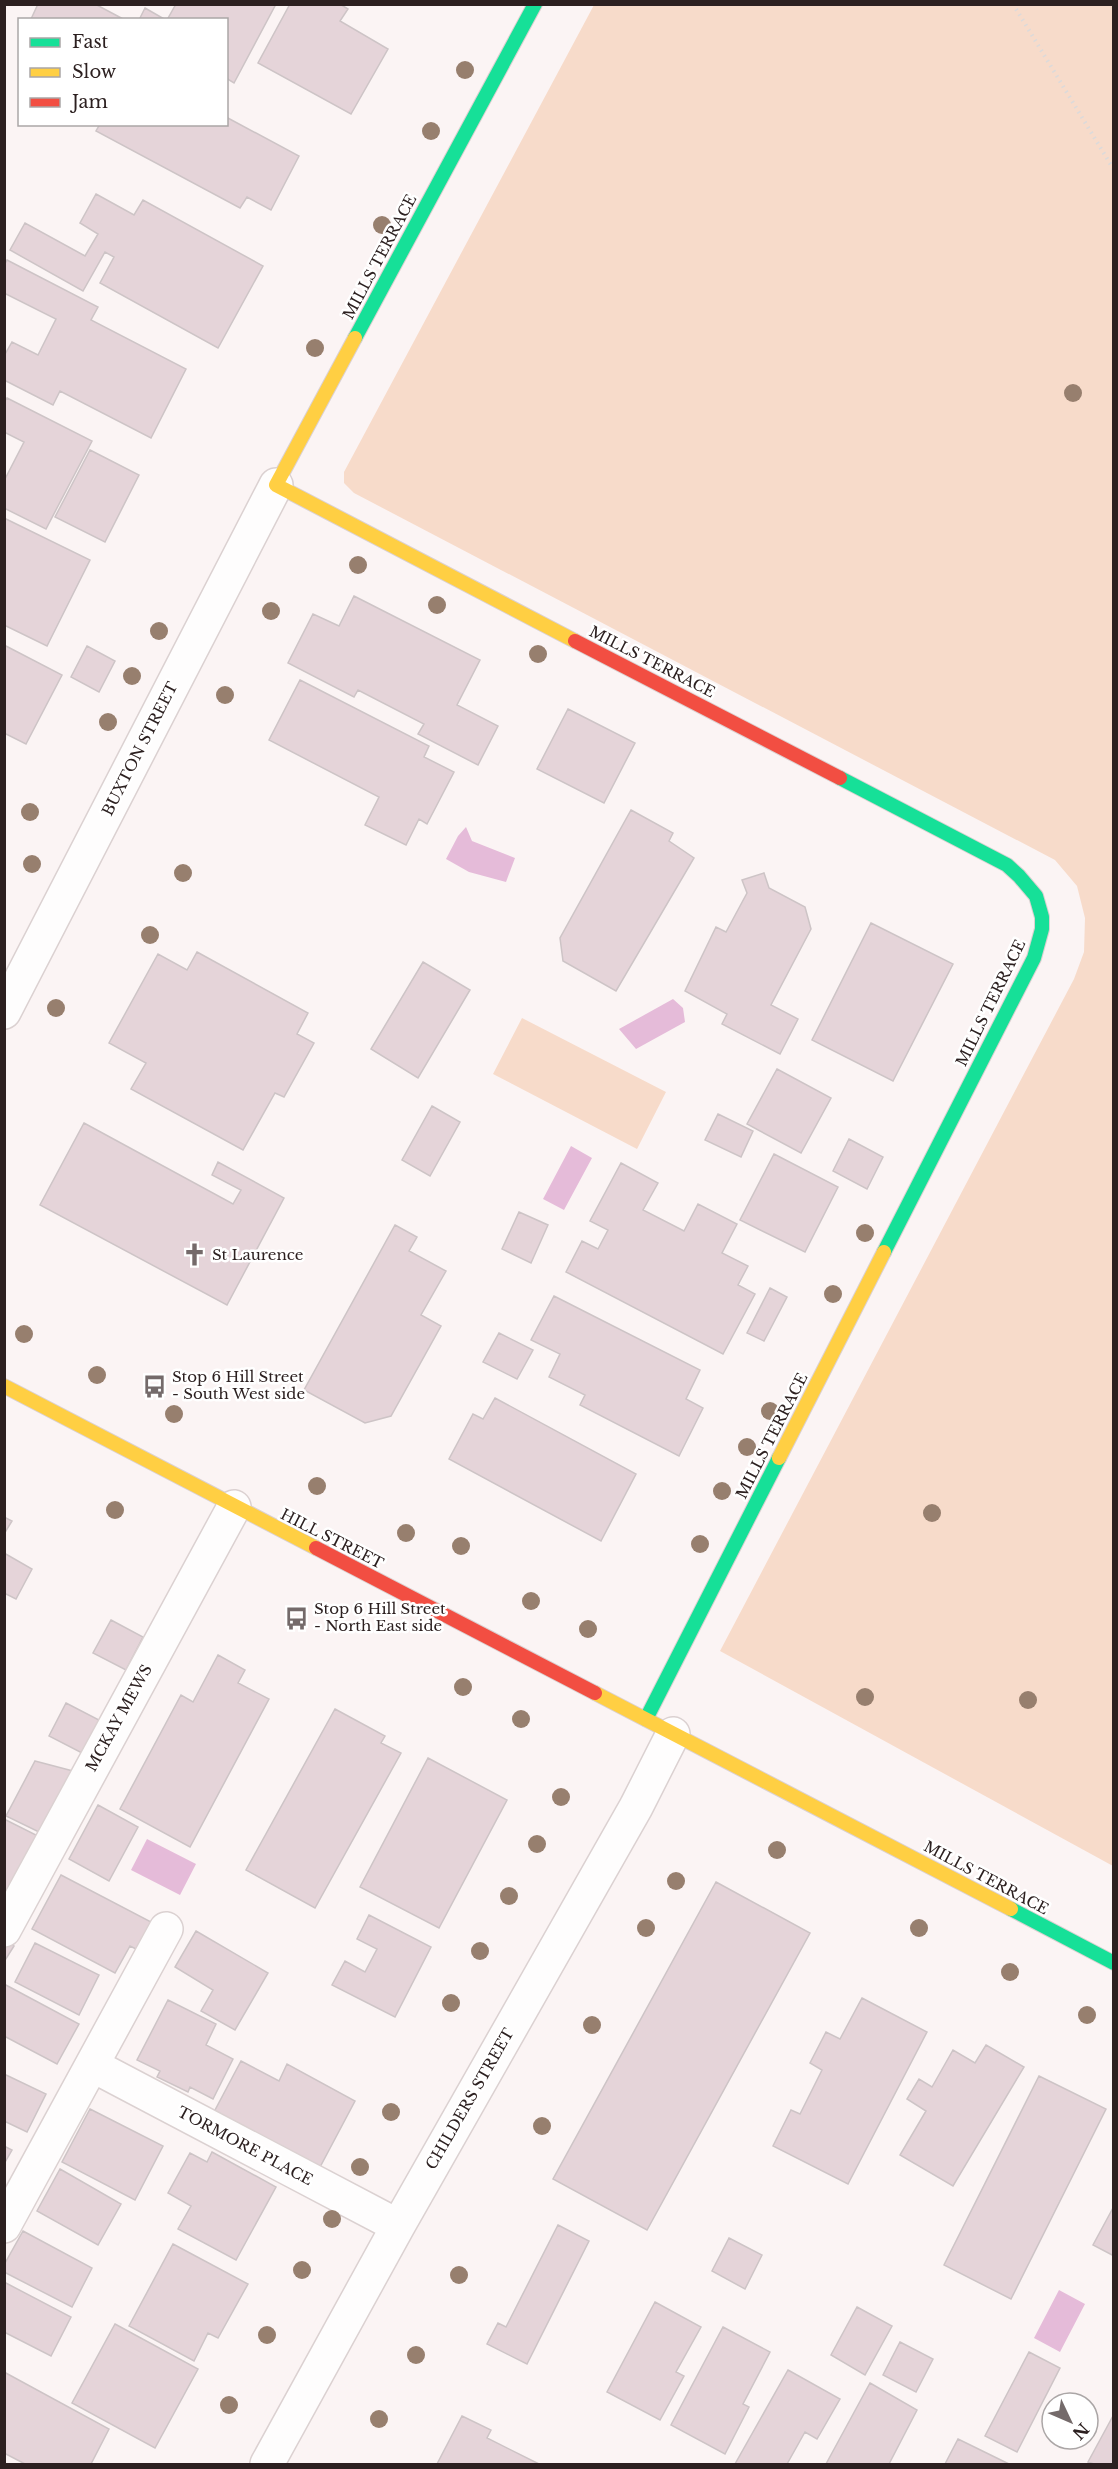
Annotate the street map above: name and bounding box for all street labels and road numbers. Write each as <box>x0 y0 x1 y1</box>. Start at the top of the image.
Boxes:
street label: MILLS TERRACE <box>339 191 421 322</box>
street label: MILLS TERRACE <box>586 622 718 702</box>
street label: BUXTON STREET <box>98 679 182 819</box>
street label: MILLS TERRACE <box>952 936 1030 1069</box>
street label: MILLS TERRACE <box>732 1370 812 1502</box>
street label: HILL STREET <box>278 1504 387 1573</box>
street label: MCKAY MEWS <box>81 1661 156 1775</box>
street label: MILLS TERRACE <box>921 1837 1052 1919</box>
street label: CHILDERS STREET <box>421 2025 518 2173</box>
street label: TORMORE PLACE <box>174 2102 316 2189</box>

